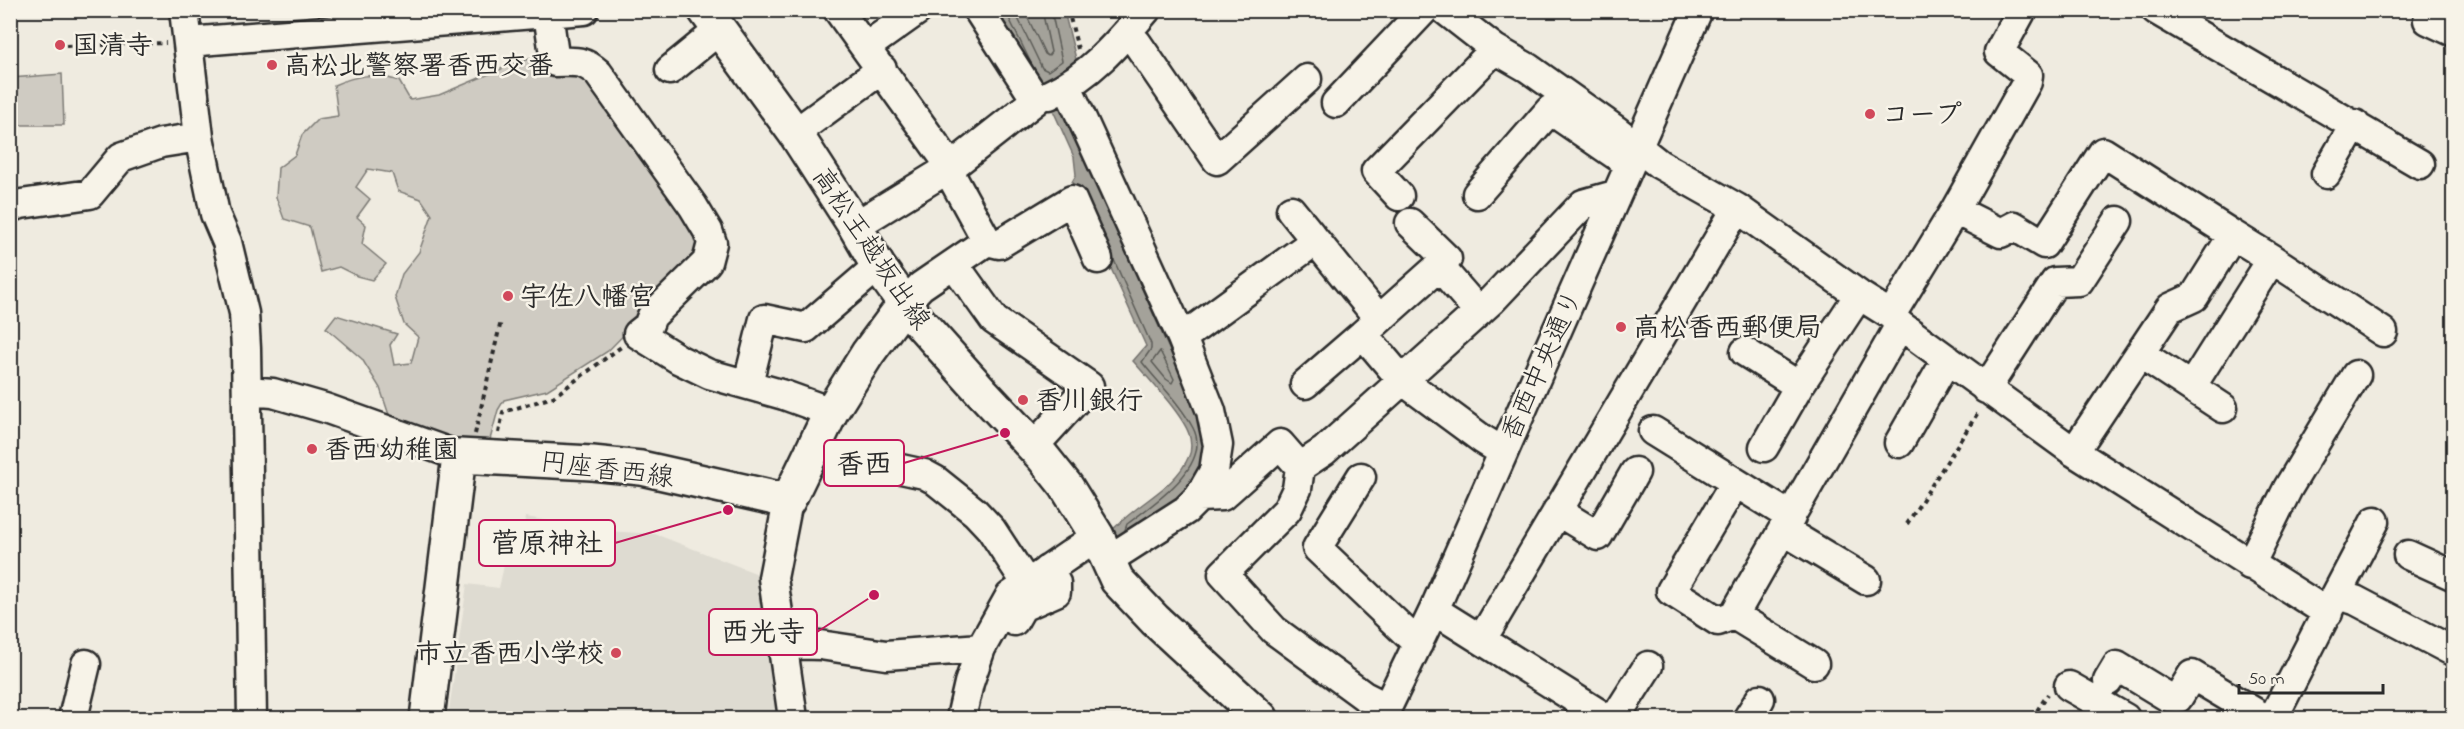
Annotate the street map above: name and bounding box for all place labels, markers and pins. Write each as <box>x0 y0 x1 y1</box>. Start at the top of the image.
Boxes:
place label: 国清寺 <box>72 28 153 67</box>
marker: 国清寺 <box>53 38 67 52</box>
place label: 高松北警察署香西交番 <box>284 48 554 87</box>
marker: 高松北警察署香西交番 <box>265 58 279 72</box>
place label: コープ <box>1882 97 1962 136</box>
marker: コープ <box>1863 107 1877 121</box>
place label: 宇佐八幡宮 <box>520 279 655 318</box>
marker: 宇佐八幡宮 <box>501 289 515 303</box>
place label: 高松香西郵便局 <box>1633 310 1822 349</box>
marker: 高松香西郵便局 <box>1614 320 1628 334</box>
place label: 香川銀行 <box>1035 383 1143 422</box>
marker: 香川銀行 <box>1016 393 1030 407</box>
place label: 香西幼稚園 <box>324 432 459 471</box>
callout: 香西 <box>824 440 904 486</box>
marker: 香西幼稚園 <box>305 442 319 456</box>
callout: 菅原神社 <box>479 520 615 566</box>
callout: 西光寺 <box>709 609 817 655</box>
place label: 市立香西小学校 <box>415 636 604 675</box>
marker: 市立香西小学校 <box>609 646 623 660</box>

